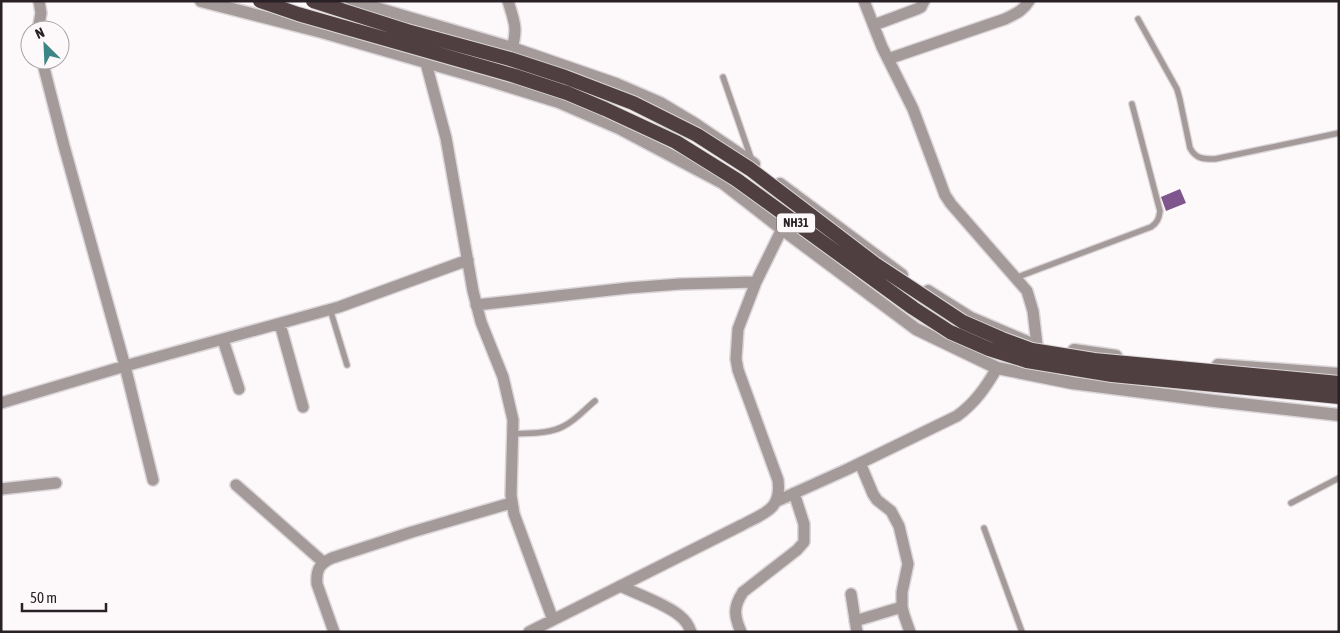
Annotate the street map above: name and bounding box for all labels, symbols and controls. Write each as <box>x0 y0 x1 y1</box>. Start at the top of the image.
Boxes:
north arrow <box>20 20 70 70</box>
text: N <box>33 24 47 42</box>
road number: NH31 <box>777 214 815 232</box>
scale bar <box>22 580 106 612</box>
text: 50 m <box>30 589 57 606</box>

